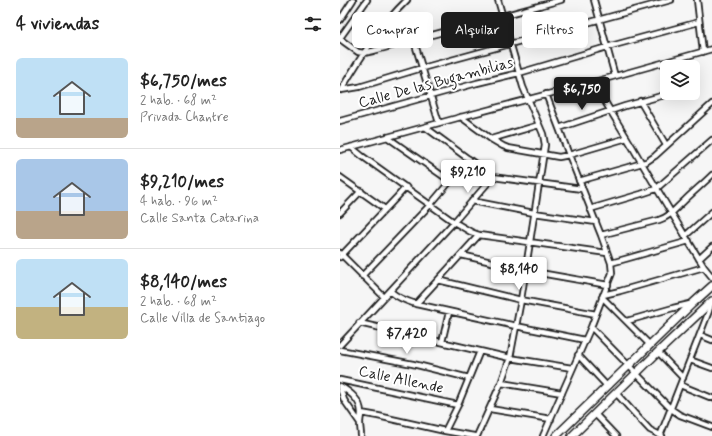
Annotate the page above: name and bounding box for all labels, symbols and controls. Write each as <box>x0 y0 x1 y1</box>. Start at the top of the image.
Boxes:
chip: Comprar <box>352 12 433 48</box>
chip: Alquilar <box>441 12 514 48</box>
chip: Filtros <box>522 12 588 48</box>
text: 4 viviendas <box>16 13 99 35</box>
icon: filters <box>302 13 324 35</box>
street label: Calle De las Bugambilias <box>356 53 516 114</box>
map controls <box>660 60 700 100</box>
button: layers <box>660 60 700 100</box>
text: $6,750/mes <box>140 70 227 92</box>
icon: home <box>48 74 96 122</box>
pin: $6,750 <box>549 77 615 111</box>
text: $6,750 <box>563 81 601 98</box>
text: 2 hab. · 68 m² <box>140 92 217 109</box>
text: Privada Chantre <box>140 109 229 126</box>
pin: $9,210 <box>435 160 501 194</box>
text: $9,210 <box>450 164 486 181</box>
text: $9,210/mes <box>140 171 224 193</box>
icon: home <box>48 175 96 223</box>
text: 4 hab. · 96 m² <box>140 193 218 210</box>
text: Calle Santa Catarina <box>140 210 259 227</box>
pin: $8,140 <box>486 257 552 291</box>
text: $8,140 <box>500 261 538 278</box>
text: $8,140/mes <box>140 271 227 293</box>
icon: home <box>48 275 96 323</box>
text: 2 hab. · 68 m² <box>140 293 217 310</box>
text: Calle Villa de Santiago <box>140 310 265 327</box>
pin: $7,420 <box>374 321 440 355</box>
text: $7,420 <box>386 325 428 342</box>
street label: Calle Allende <box>357 361 445 399</box>

